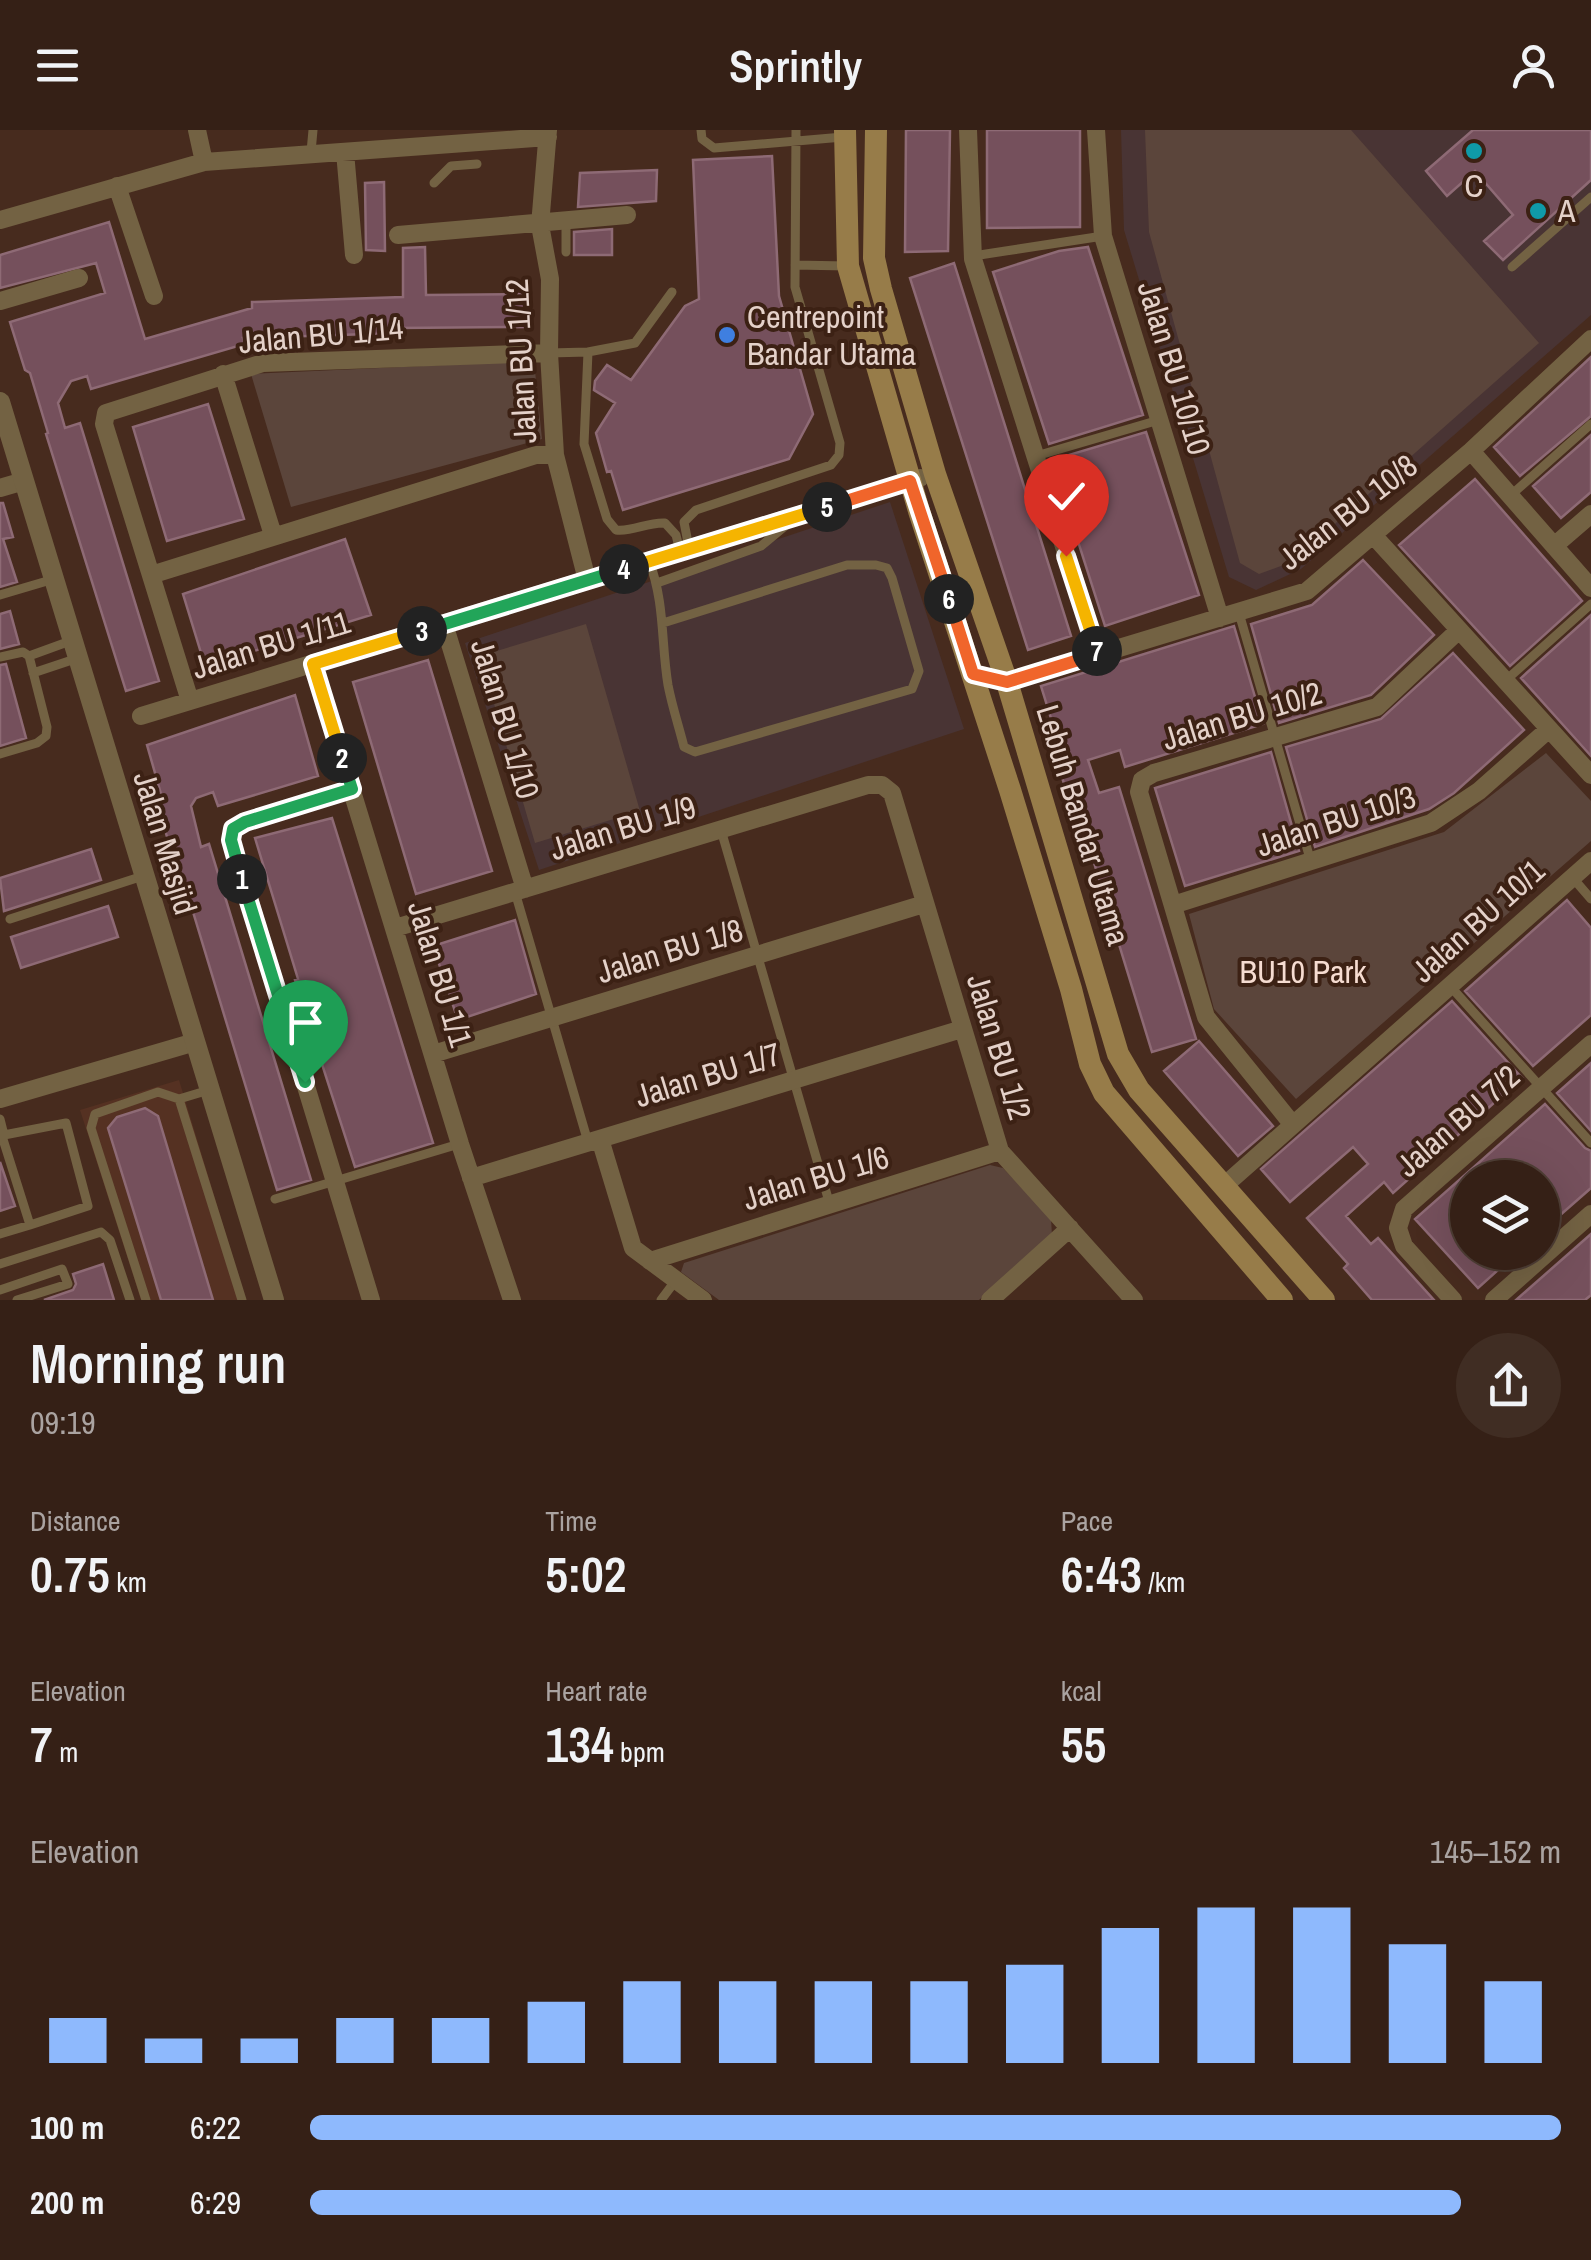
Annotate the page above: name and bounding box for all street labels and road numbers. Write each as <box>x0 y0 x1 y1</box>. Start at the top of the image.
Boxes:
street label: Jalan BU 10/10 <box>1128 276 1221 460</box>
street label: Jalan BU 1/12 <box>495 278 546 444</box>
street label: Jalan BU 1/14 <box>237 306 405 363</box>
street label: Jalan BU 10/8 <box>1270 444 1426 579</box>
street label: Jalan BU 1/11 <box>187 600 355 689</box>
street label: Jalan BU 1/10 <box>461 634 550 804</box>
street label: Jalan BU 10/2 <box>1157 671 1327 760</box>
street label: Lebuh Bandar Utama <box>1026 699 1141 951</box>
street label: Jalan Masjid <box>123 766 208 920</box>
street label: Jalan BU 10/3 <box>1251 775 1421 866</box>
street label: Jalan BU 1/9 <box>545 785 701 870</box>
street label: Jalan BU 10/1 <box>1402 849 1554 992</box>
street label: Jalan BU 1/1 <box>398 896 483 1052</box>
street label: Jalan BU 1/8 <box>592 908 748 993</box>
street label: Jalan BU 1/2 <box>957 969 1042 1125</box>
street label: Jalan BU 1/7 <box>630 1032 786 1117</box>
street label: Jalan BU 7/2 <box>1387 1055 1528 1186</box>
street label: Jalan BU 1/6 <box>738 1135 894 1220</box>

